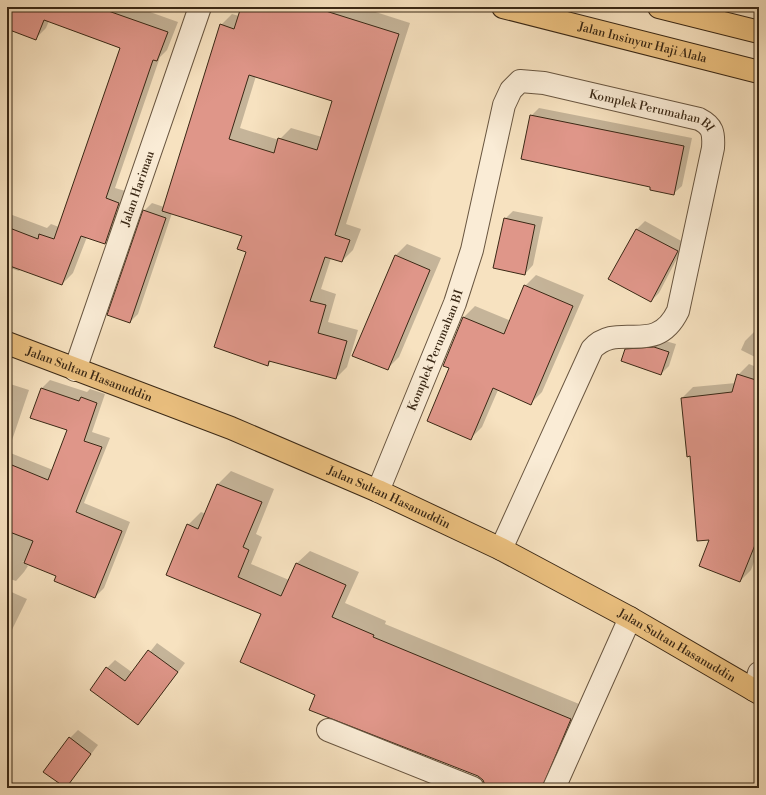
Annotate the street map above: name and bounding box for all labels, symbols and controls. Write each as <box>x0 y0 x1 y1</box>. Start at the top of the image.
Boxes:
street label: Jalan Insinyur Haji Alala <box>575 19 709 67</box>
street label: Komplek Perumahan BI <box>588 87 718 135</box>
street label: Jalan Harimau <box>118 149 158 229</box>
street label: Komplek Perumahan BI <box>405 287 467 413</box>
street label: Jalan Sultan Hasanuddin <box>23 344 154 405</box>
street label: Jalan Sultan Hasanuddin <box>324 463 453 532</box>
street label: Jalan Sultan Hasanuddin <box>614 605 738 686</box>

